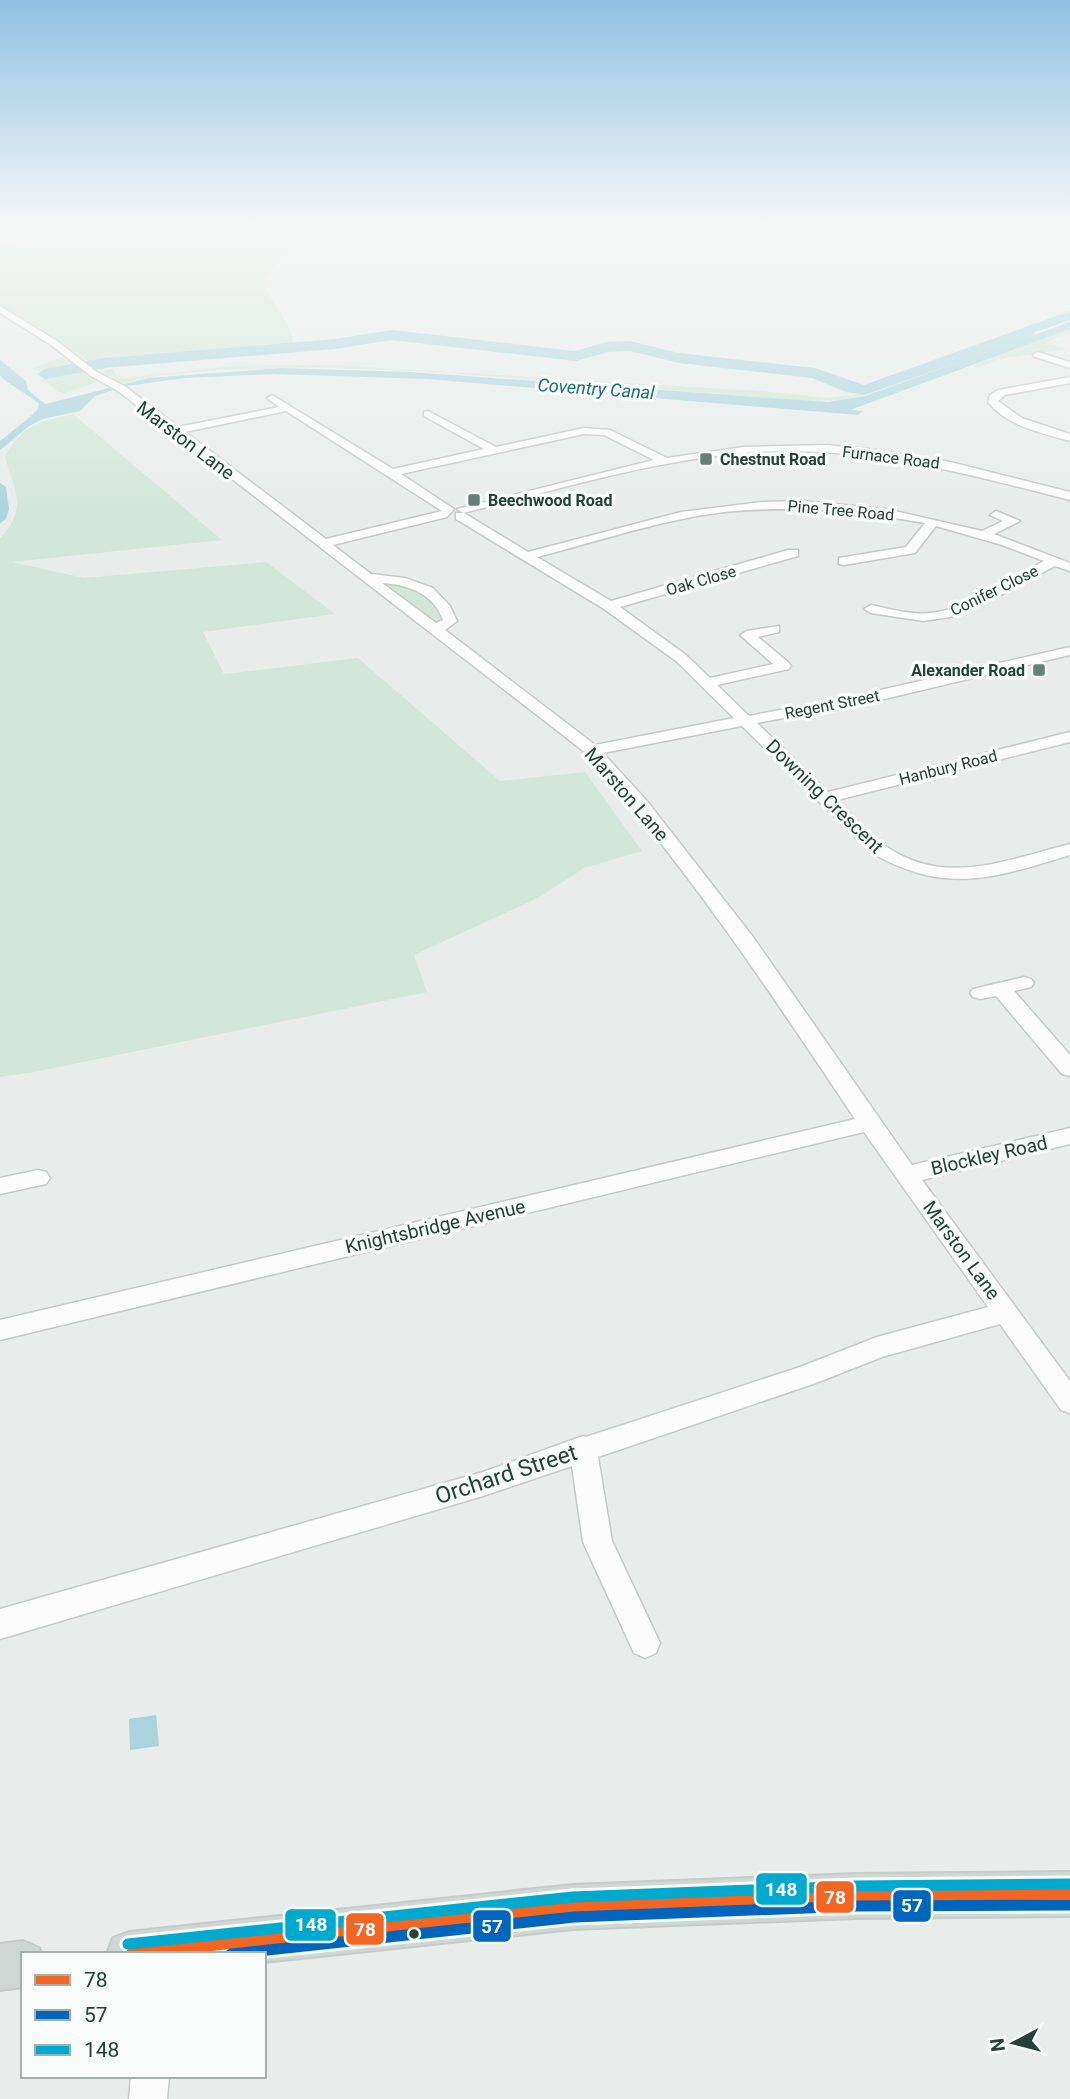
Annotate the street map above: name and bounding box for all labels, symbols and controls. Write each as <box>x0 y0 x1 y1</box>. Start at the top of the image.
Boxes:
water label: Coventry Canal <box>537 374 656 403</box>
street label: Marston Lane <box>132 396 239 485</box>
street label: Furnace Road <box>841 442 941 473</box>
place label: Chestnut Road <box>720 450 826 469</box>
marker: Chestnut Road <box>698 451 714 467</box>
place label: Beechwood Road <box>488 491 612 510</box>
marker: Beechwood Road <box>466 492 482 508</box>
street label: Pine Tree Road <box>787 496 895 525</box>
street label: Oak Close <box>664 561 738 600</box>
street label: Conifer Close <box>947 561 1041 620</box>
place label: Alexander Road <box>911 661 1025 680</box>
marker: Alexander Road <box>1031 662 1047 678</box>
street label: Regent Street <box>783 686 881 723</box>
street label: Downing Crescent <box>761 735 888 858</box>
street label: Marston Lane <box>580 743 673 846</box>
street label: Hanbury Road <box>897 746 999 789</box>
street label: Blockley Road <box>929 1131 1050 1180</box>
street label: Knightsbridge Avenue <box>343 1195 527 1258</box>
street label: Marston Lane <box>918 1196 1005 1304</box>
street label: Orchard Street <box>432 1439 580 1510</box>
line badge: 148 <box>755 1872 808 1906</box>
text: 148 <box>765 1878 797 1901</box>
line badge: 78 <box>815 1880 855 1914</box>
text: 78 <box>824 1886 846 1909</box>
line badge: 57 <box>892 1889 932 1923</box>
text: 57 <box>901 1894 923 1917</box>
line badge: 148 <box>284 1908 337 1942</box>
line badge: 57 <box>472 1909 512 1943</box>
line badge: 78 <box>345 1912 385 1946</box>
text: 148 <box>295 1913 327 1936</box>
text: 57 <box>481 1915 503 1938</box>
text: 78 <box>354 1918 376 1941</box>
unlabelled marker <box>407 1927 421 1941</box>
legend <box>21 1952 266 2078</box>
text: 78 <box>84 1968 108 1992</box>
text: 57 <box>84 2003 108 2027</box>
north arrow <box>979 2008 1049 2078</box>
text: N <box>985 2037 1010 2053</box>
text: 148 <box>84 2038 119 2062</box>

